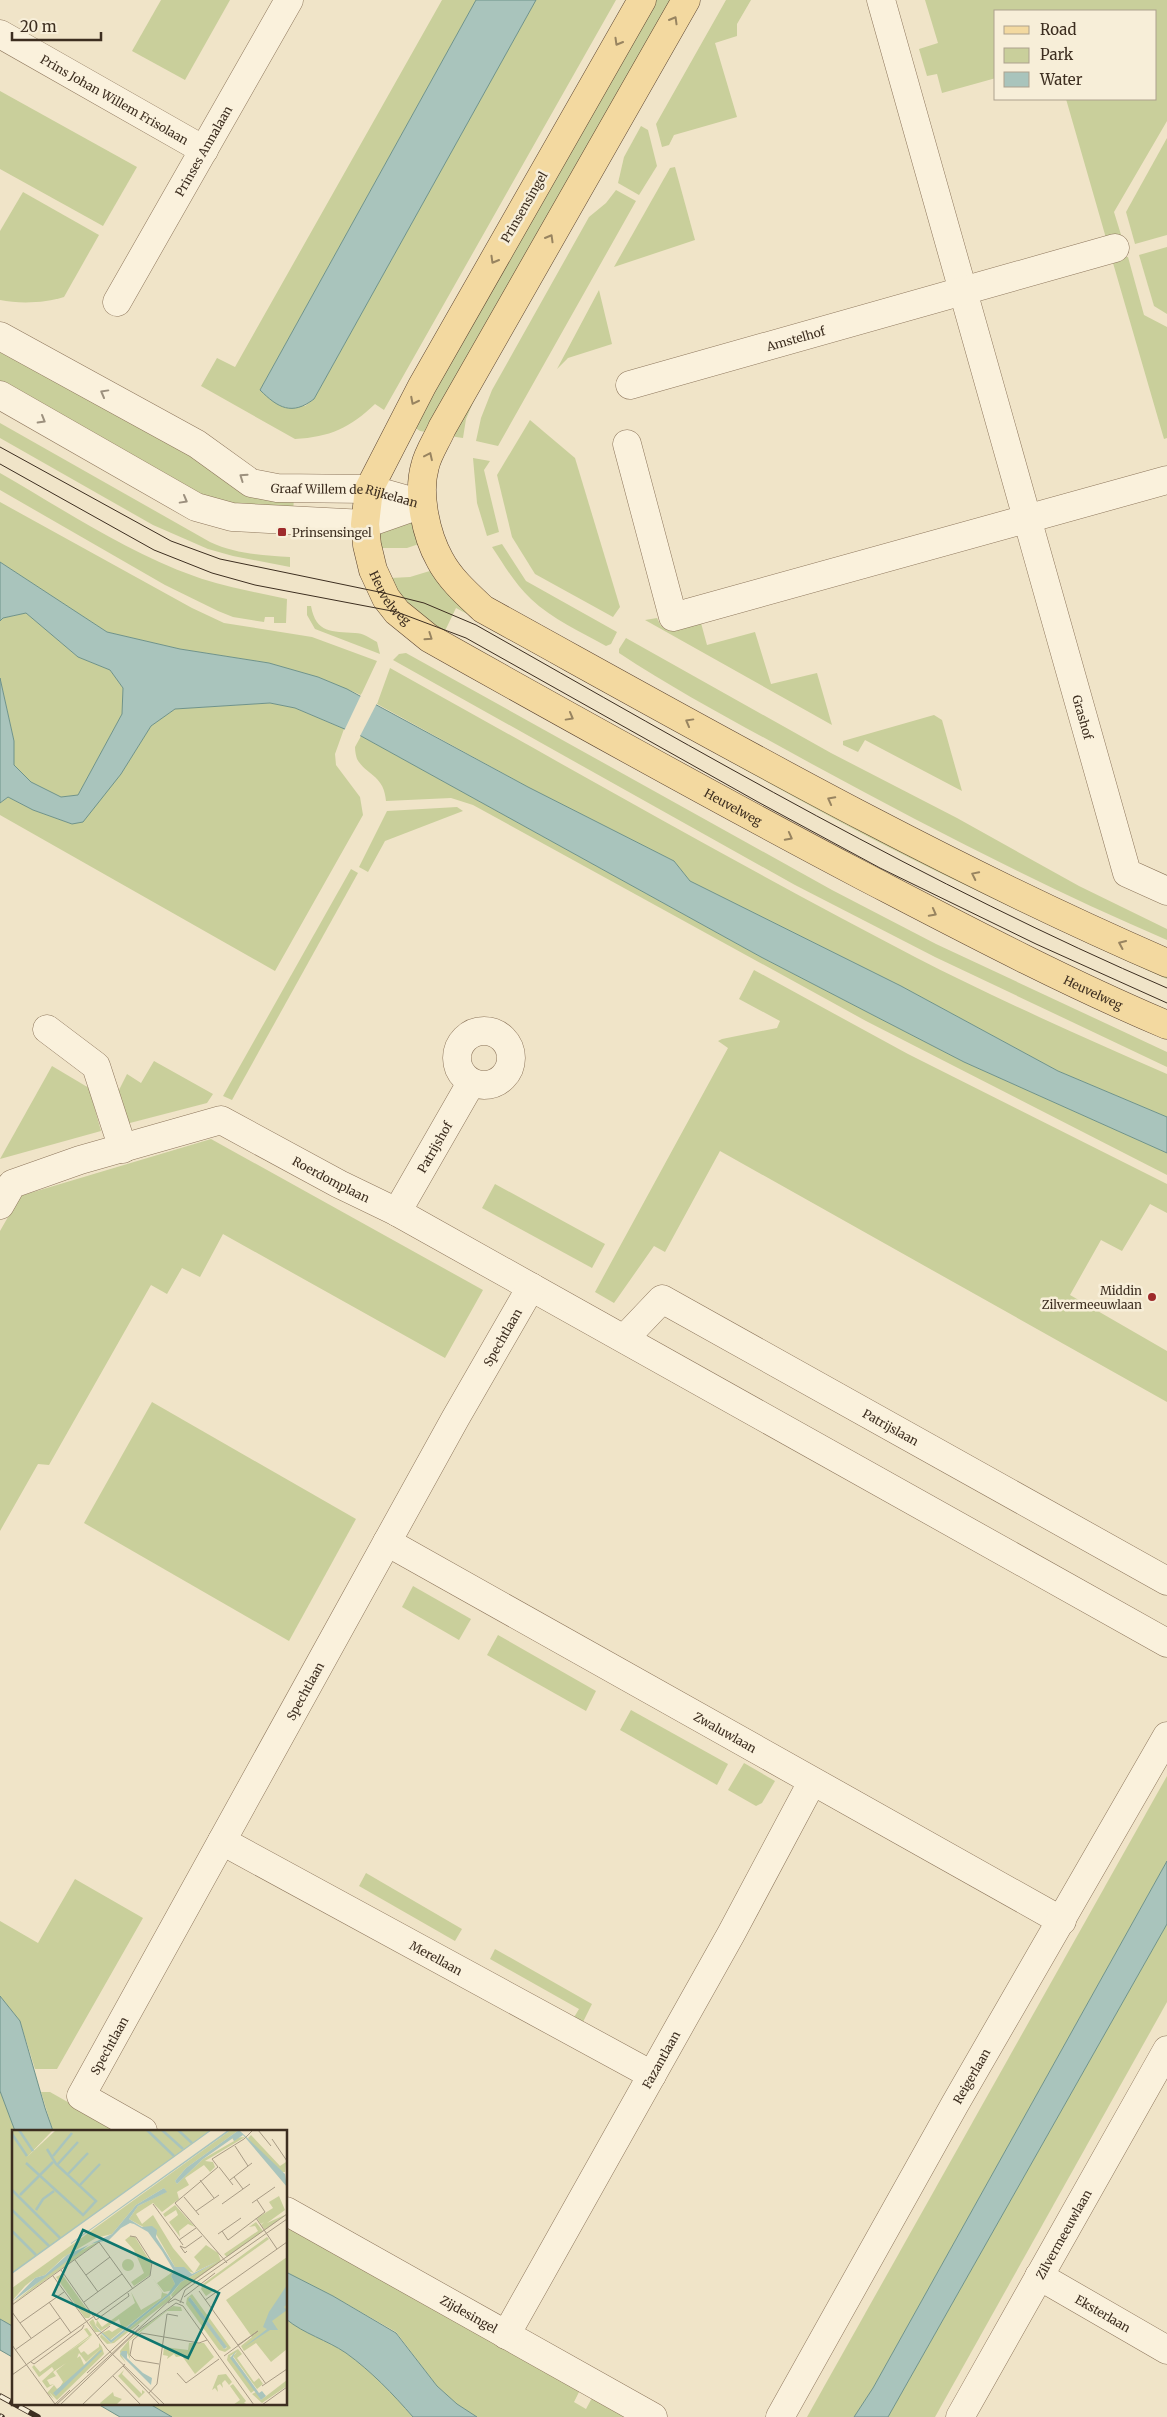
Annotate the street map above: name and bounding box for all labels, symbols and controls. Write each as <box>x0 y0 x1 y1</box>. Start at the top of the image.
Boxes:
scale bar <box>12 10 101 42</box>
legend <box>994 10 1157 100</box>
text: 20 m <box>20 17 57 36</box>
one-way arrow <box>668 17 678 26</box>
text: Road <box>1040 20 1076 39</box>
one-way arrow <box>614 37 624 46</box>
text: Park <box>1040 45 1074 64</box>
street label: Prins Johan Willem Frisolaan <box>38 51 192 147</box>
text: Water <box>1039 70 1083 89</box>
street label: Prinses Annalaan <box>171 103 235 199</box>
street label: Prinsensingel <box>498 169 551 245</box>
one-way arrow <box>544 234 554 243</box>
one-way arrow <box>490 254 500 263</box>
street label: Amstelhof <box>764 323 827 354</box>
one-way arrow <box>101 389 110 399</box>
one-way arrow <box>410 396 420 405</box>
one-way arrow <box>37 413 46 423</box>
one-way arrow <box>423 452 434 461</box>
one-way arrow <box>239 474 249 483</box>
street label: Graaf Willem de Rijkelaan <box>270 479 420 510</box>
one-way arrow <box>178 493 187 503</box>
place label: Prinsensingel <box>292 525 372 540</box>
marker: Prinsensingel <box>276 526 288 538</box>
street label: Heuvelweg <box>367 568 415 628</box>
one-way arrow <box>423 631 433 640</box>
street label: Grashof <box>1070 693 1097 741</box>
one-way arrow <box>565 711 574 721</box>
one-way arrow <box>685 718 694 728</box>
street label: Heuvelweg <box>702 785 765 829</box>
one-way arrow <box>827 796 836 806</box>
one-way arrow <box>784 831 793 841</box>
one-way arrow <box>971 871 980 881</box>
one-way arrow <box>928 907 937 917</box>
one-way arrow <box>1118 939 1127 950</box>
street label: Heuvelweg <box>1061 972 1126 1012</box>
street label: Patrijshof <box>414 1118 455 1175</box>
street label: Roerdomplaan <box>290 1153 372 1205</box>
place label: Middin Zilvermeeuwlaan <box>1042 1283 1142 1312</box>
marker: Middin Zilvermeeuwlaan <box>1146 1291 1158 1303</box>
street label: Spechtlaan <box>480 1306 525 1369</box>
street label: Patrijslaan <box>860 1405 922 1448</box>
street label: Spechtlaan <box>283 1659 327 1723</box>
street label: Zwaluwlaan <box>691 1708 759 1756</box>
street label: Merellaan <box>407 1937 465 1978</box>
street label: Spechtlaan <box>87 2014 131 2077</box>
street label: Fazantlaan <box>639 2028 683 2091</box>
street label: Reigerlaan <box>949 2046 993 2106</box>
inset map <box>12 2130 288 2404</box>
street label: Zilvermeeuwlaan <box>1032 2187 1094 2281</box>
street label: Eksterlaan <box>1073 2291 1134 2335</box>
street label: Zijdesingel <box>438 2292 501 2336</box>

